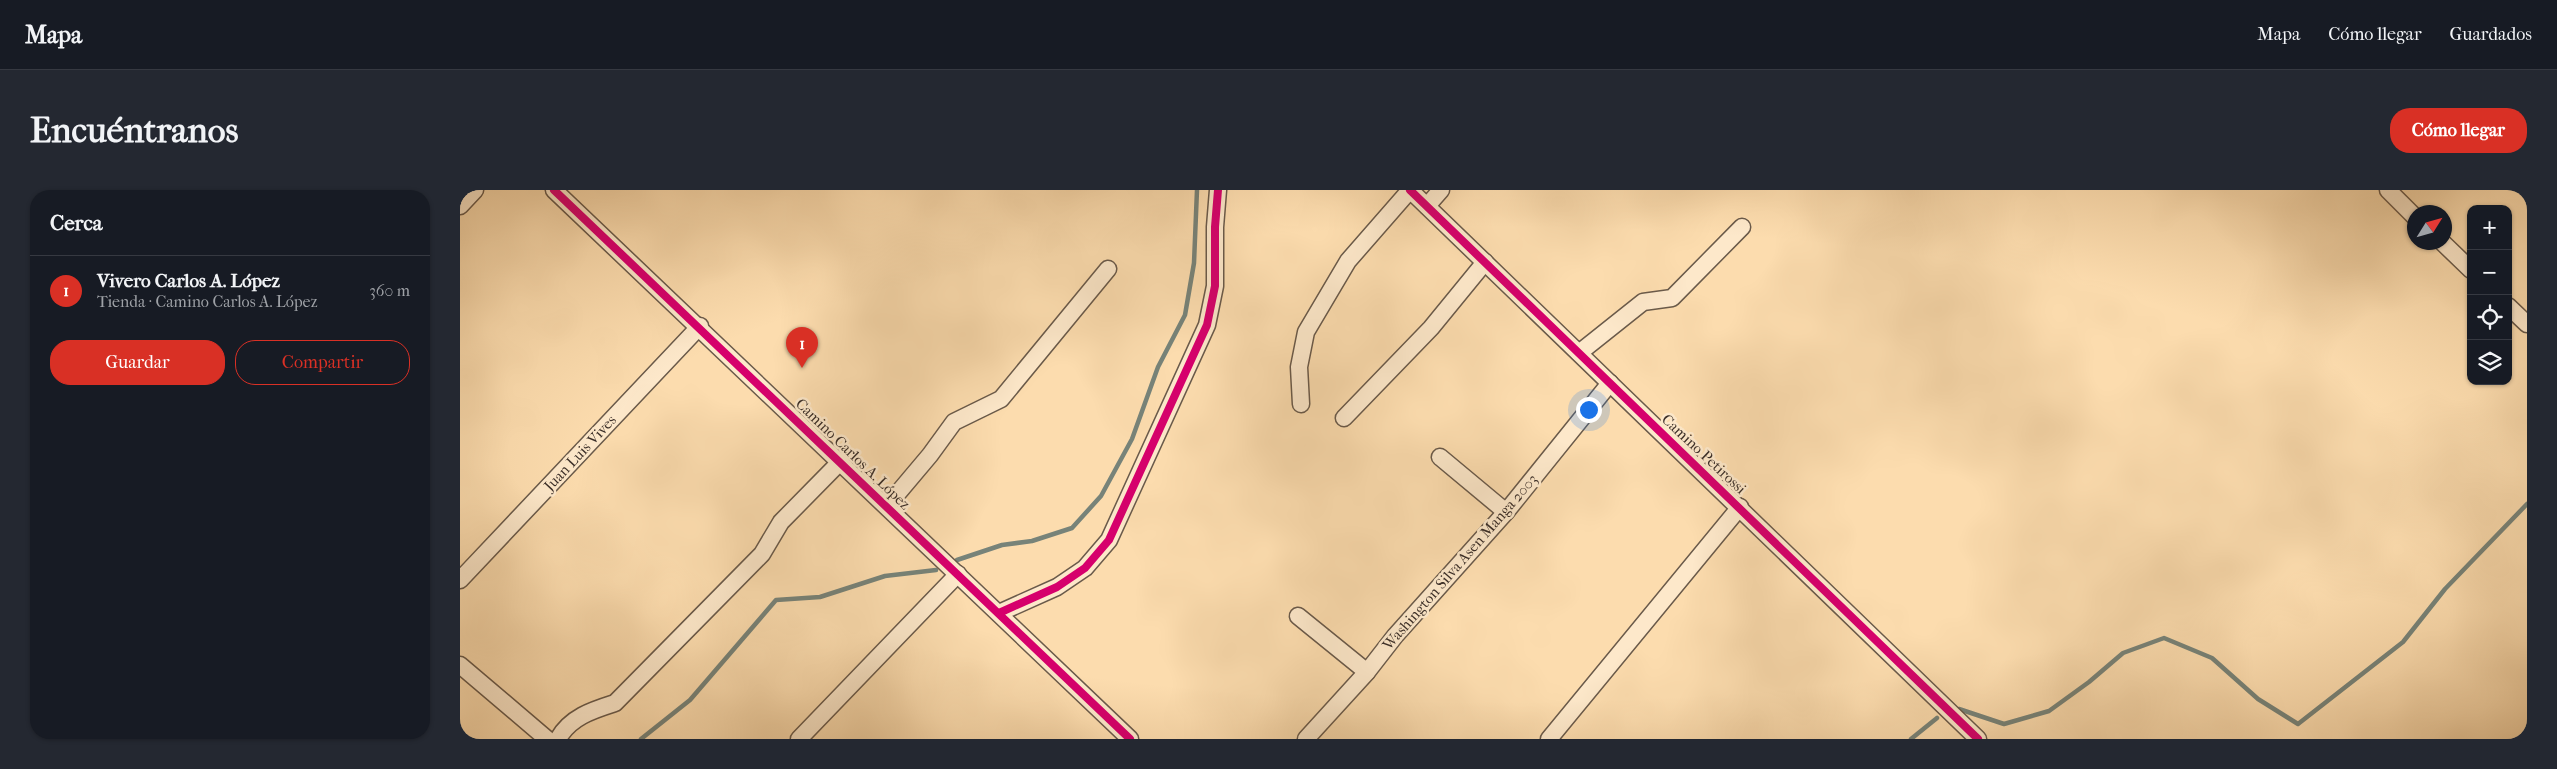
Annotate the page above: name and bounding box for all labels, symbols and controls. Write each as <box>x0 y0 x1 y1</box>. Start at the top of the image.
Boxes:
text: Mapa <box>25 21 82 49</box>
text: Mapa <box>2257 24 2300 45</box>
text: Cómo llegar <box>2328 24 2422 45</box>
text: Guardados <box>2450 24 2532 45</box>
button: Cómo llegar <box>2390 108 2527 153</box>
text: Encuéntranos <box>30 110 238 151</box>
north arrow <box>2407 205 2452 250</box>
map controls <box>2467 205 2512 385</box>
button: + <box>2467 205 2512 250</box>
text: Cerca <box>50 211 102 235</box>
button: − <box>2467 250 2512 295</box>
text: Vivero Carlos A. López <box>97 270 280 292</box>
text: 1 <box>63 281 69 300</box>
text: 360 m <box>369 281 410 300</box>
text: Tienda · Camino Carlos A. López <box>97 292 318 311</box>
button: locate <box>2467 295 2512 340</box>
pin: 1 <box>786 327 818 368</box>
button: Guardar <box>50 340 225 385</box>
button: Compartir <box>235 340 410 385</box>
button: layers <box>2467 340 2512 385</box>
street label: Camino Carlos A. López <box>792 395 914 514</box>
your location <box>1576 397 1602 423</box>
street label: Camino Petirossi <box>1658 410 1750 498</box>
street label: Juan Luis Vives <box>539 411 620 496</box>
street label: Washington Silva Asen Manga 2003 <box>1378 470 1541 654</box>

